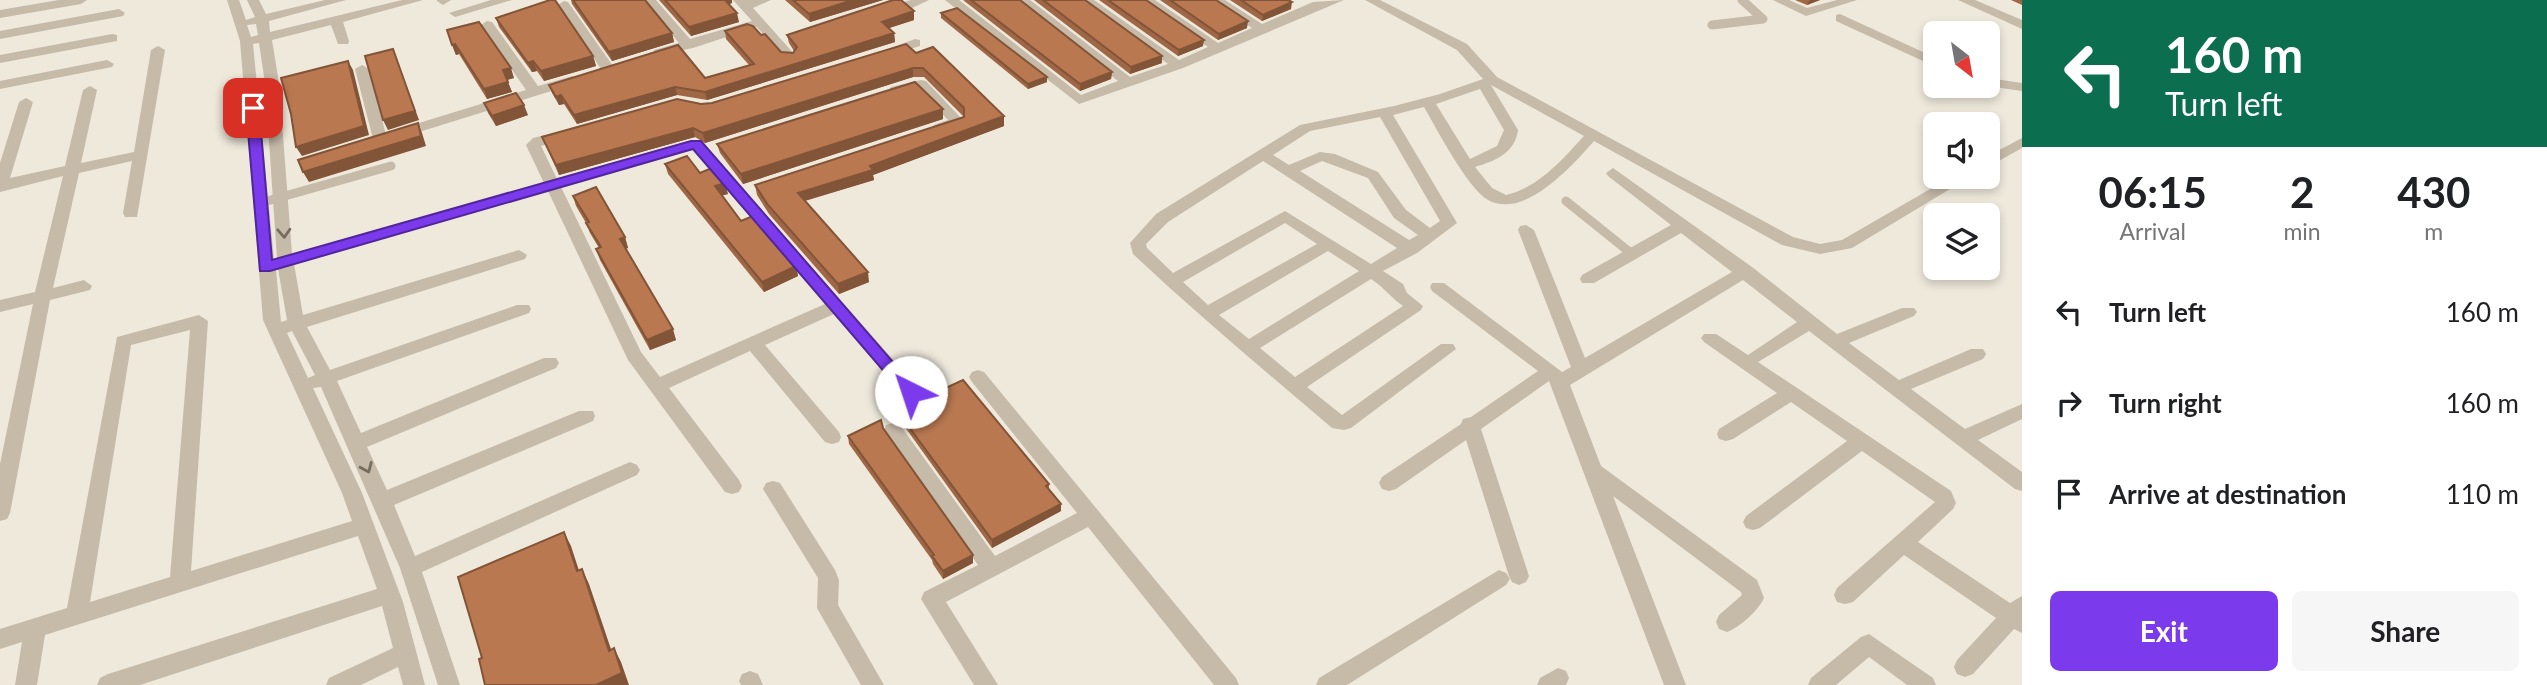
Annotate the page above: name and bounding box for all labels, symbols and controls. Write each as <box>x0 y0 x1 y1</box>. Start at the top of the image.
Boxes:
north arrow <box>1923 21 2000 98</box>
map controls <box>1923 21 2000 280</box>
text: 160 m <box>2165 25 2303 83</box>
icon: left <box>2050 28 2141 119</box>
pin <box>223 78 283 138</box>
text: Turn left <box>2165 84 2282 123</box>
icon: arrive <box>234 89 272 127</box>
button: sound <box>1923 112 2000 189</box>
text: 06:15 <box>2099 167 2207 217</box>
text: 2 <box>2290 167 2314 217</box>
text: 430 <box>2397 167 2470 217</box>
button: layers <box>1923 203 2000 280</box>
text: Arrival <box>2120 217 2186 245</box>
text: min <box>2283 217 2321 245</box>
text: m <box>2424 217 2443 245</box>
one-way arrow <box>276 228 291 239</box>
icon: left <box>2050 293 2088 331</box>
text: Turn left <box>2109 296 2206 328</box>
text: 160 m <box>2446 296 2519 328</box>
position arrow <box>874 355 948 429</box>
icon: right <box>2050 384 2088 422</box>
text: Turn right <box>2109 387 2222 419</box>
text: 160 m <box>2446 387 2519 419</box>
one-way arrow <box>359 461 373 473</box>
icon: arrive <box>2050 475 2088 513</box>
text: Arrive at destination <box>2109 478 2346 510</box>
text: 110 m <box>2446 478 2519 510</box>
button: Exit <box>2050 591 2278 671</box>
button: Share <box>2292 591 2519 671</box>

